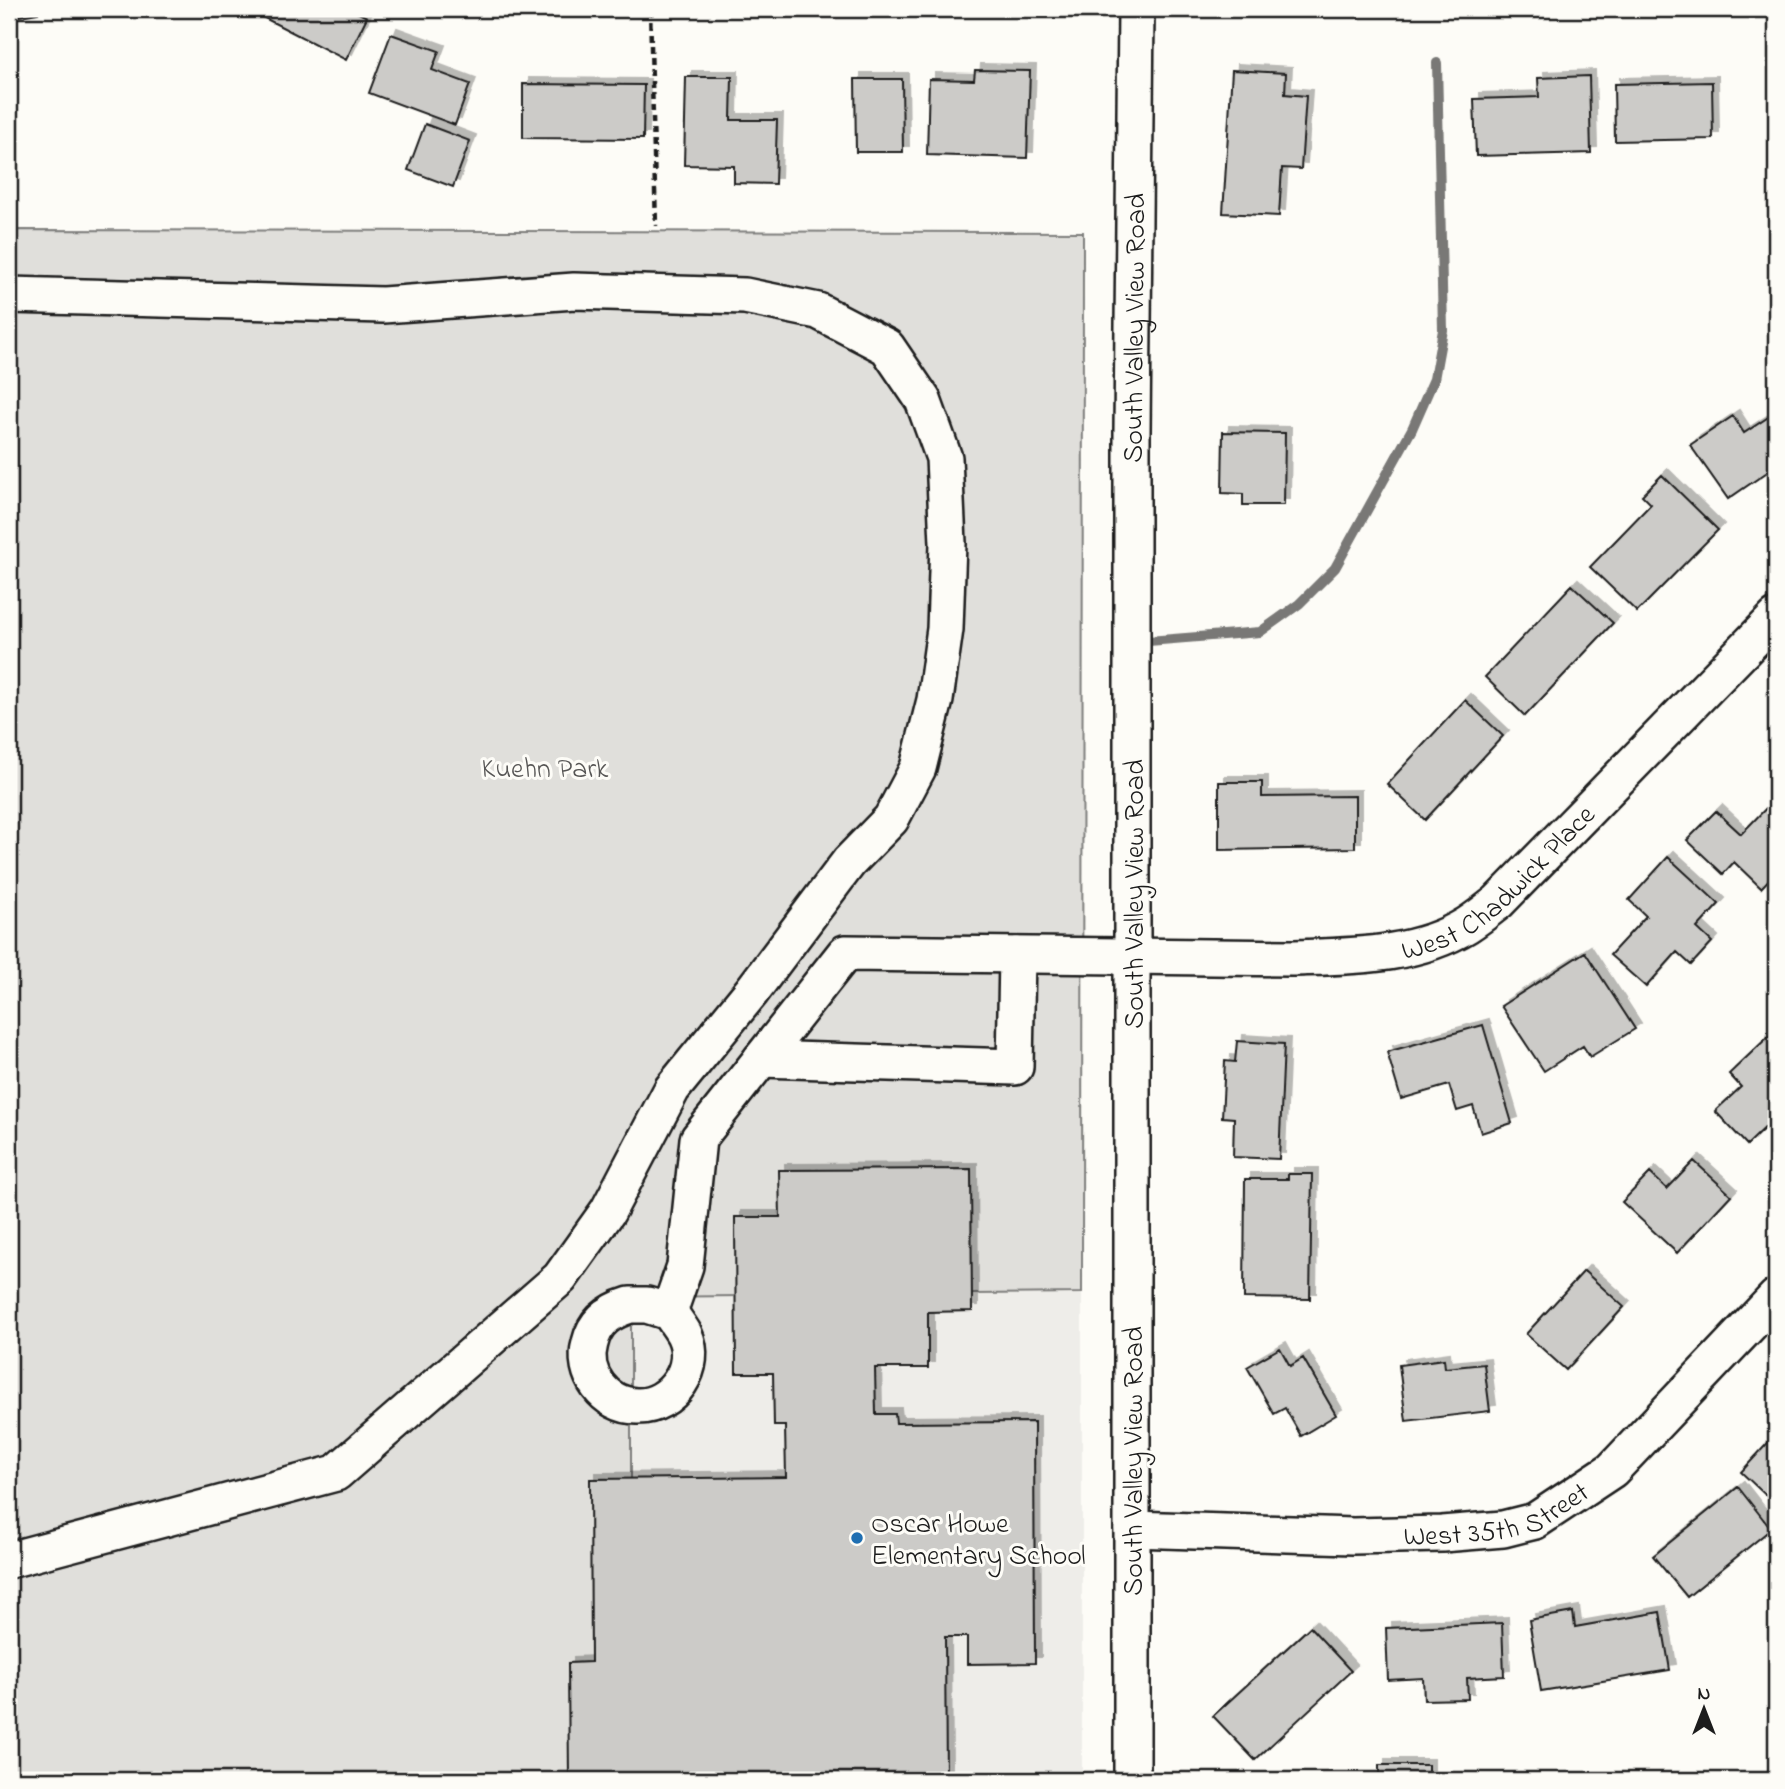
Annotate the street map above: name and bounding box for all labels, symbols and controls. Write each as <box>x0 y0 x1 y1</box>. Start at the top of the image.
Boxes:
street label: South Valley View Road <box>1115 193 1158 463</box>
park label: Kuehn Park <box>482 750 609 791</box>
street label: South Valley View Road <box>1116 759 1157 1029</box>
street label: West Chadwick Place <box>1398 797 1606 973</box>
street label: South Valley View Road <box>1115 1326 1156 1596</box>
street label: West 35th Street <box>1403 1474 1598 1559</box>
place label: Oscar Howe Elementary School <box>871 1505 1086 1578</box>
marker: Oscar Howe Elementary School <box>849 1530 865 1546</box>
north arrow <box>1670 1674 1740 1744</box>
text: N <box>1698 1681 1711 1708</box>

